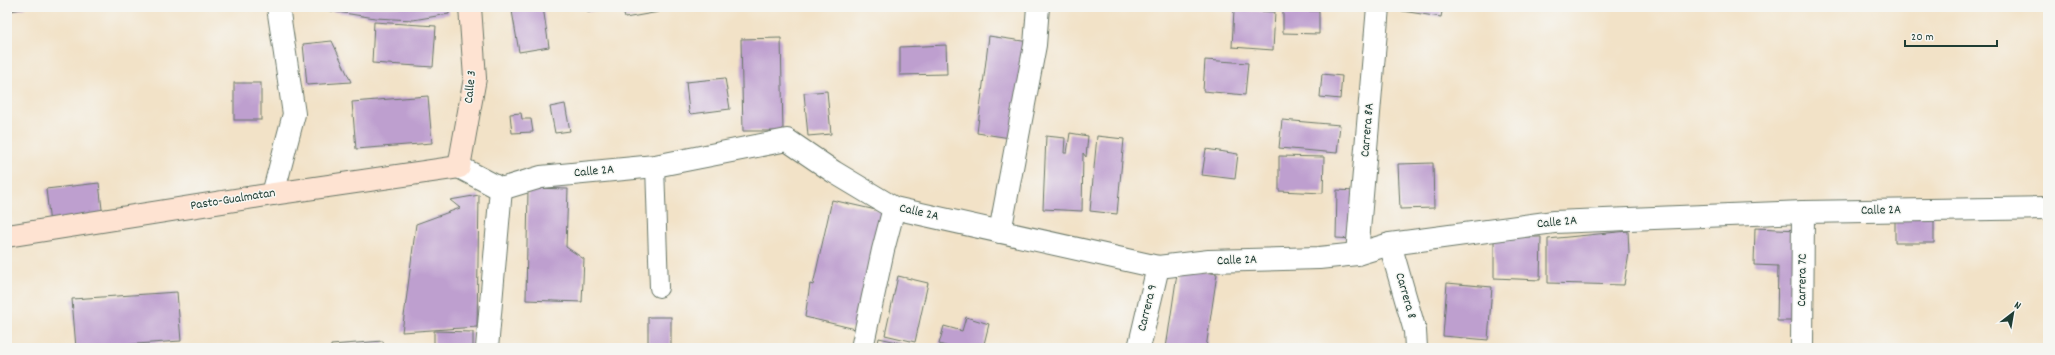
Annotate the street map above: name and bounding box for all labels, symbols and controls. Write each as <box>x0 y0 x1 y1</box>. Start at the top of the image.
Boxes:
scale bar <box>1905 22 1997 48</box>
text: 20 m <box>1911 29 1934 46</box>
street label: Calle 3 <box>460 70 482 104</box>
street label: Carrera 8A <box>1356 102 1380 158</box>
street label: Calle 2A <box>573 161 615 183</box>
street label: Pasto-Gualmatan <box>189 184 277 216</box>
street label: Calle 2A <box>897 199 941 227</box>
street label: Calle 2A <box>1861 201 1901 221</box>
street label: Calle 2A <box>1536 212 1578 234</box>
street label: Calle 2A <box>1217 251 1257 271</box>
street label: Carrera 7C <box>1793 253 1813 307</box>
street label: Carrera 8 <box>1389 271 1421 321</box>
street label: Carrera 9 <box>1133 283 1163 333</box>
north arrow <box>1993 293 2033 333</box>
text: N <box>2011 298 2024 315</box>

